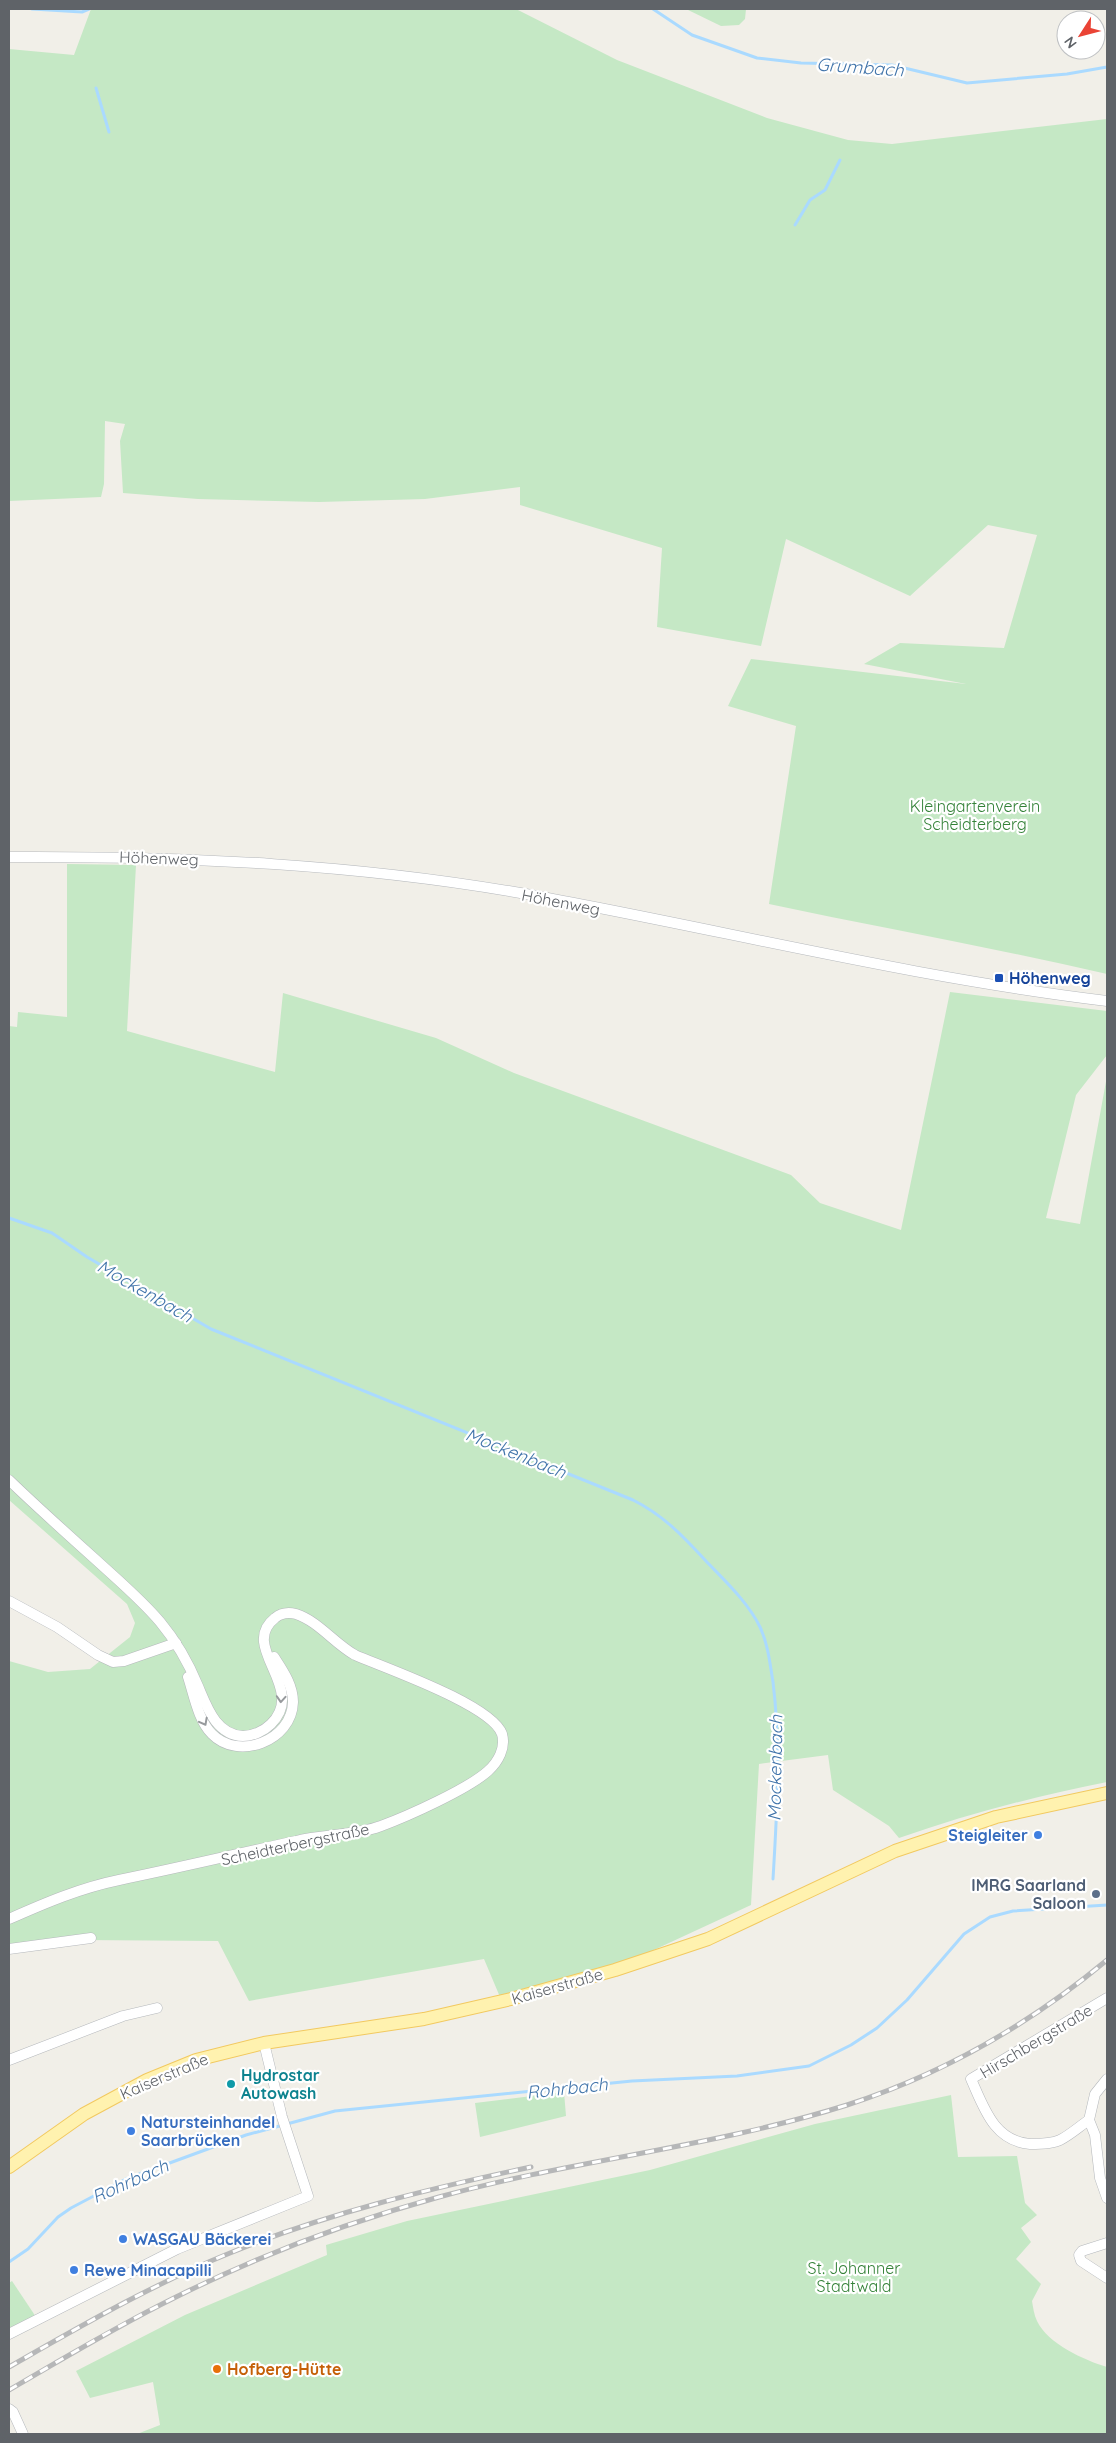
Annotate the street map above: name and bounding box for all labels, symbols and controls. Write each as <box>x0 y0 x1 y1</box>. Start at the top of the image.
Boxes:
north arrow <box>1056 10 1106 60</box>
text: N <box>1060 33 1081 52</box>
water label: Grumbach <box>816 52 905 82</box>
park label: Kleingartenverein Scheidterberg <box>910 796 1040 834</box>
street label: Höhenweg <box>119 847 199 869</box>
street label: Höhenweg <box>520 885 602 919</box>
place label: Höhenweg <box>1009 968 1091 988</box>
marker: Höhenweg <box>993 972 1005 984</box>
water label: Mockenbach <box>93 1254 197 1328</box>
water label: Mockenbach <box>462 1422 570 1484</box>
one-way arrow <box>276 1695 287 1703</box>
water label: Mockenbach <box>763 1714 787 1821</box>
one-way arrow <box>198 1716 208 1725</box>
street label: Scheidterbergstraße <box>219 1819 371 1869</box>
place label: Steigleiter <box>948 1825 1028 1845</box>
marker: Steigleiter <box>1032 1829 1044 1841</box>
place label: IMRG Saarland Saloon <box>971 1875 1086 1913</box>
marker: IMRG Saarland Saloon <box>1090 1888 1102 1900</box>
street label: Kaiserstraße <box>509 1963 605 2009</box>
street label: Hirschbergstraße <box>976 2000 1096 2082</box>
street label: Kaiserstraße <box>117 2048 211 2104</box>
place label: Hydrostar Autowash <box>241 2065 320 2103</box>
water label: Rohrbach <box>525 2072 609 2104</box>
marker: Hydrostar Autowash <box>225 2078 237 2090</box>
place label: Natursteinhandel Saarbrücken <box>141 2112 275 2150</box>
marker: Natursteinhandel Saarbrücken <box>125 2125 137 2137</box>
water label: Rohrbach <box>88 2154 173 2208</box>
place label: WASGAU Bäckerei <box>133 2229 271 2249</box>
marker: WASGAU Bäckerei <box>117 2233 129 2245</box>
park label: St. Johanner Stadtwald <box>808 2258 900 2296</box>
place label: Rewe Minacapilli <box>84 2260 212 2280</box>
marker: Rewe Minacapilli <box>68 2264 80 2276</box>
place label: Hofberg-Hütte <box>227 2359 342 2379</box>
marker: Hofberg-Hütte <box>211 2363 223 2375</box>

